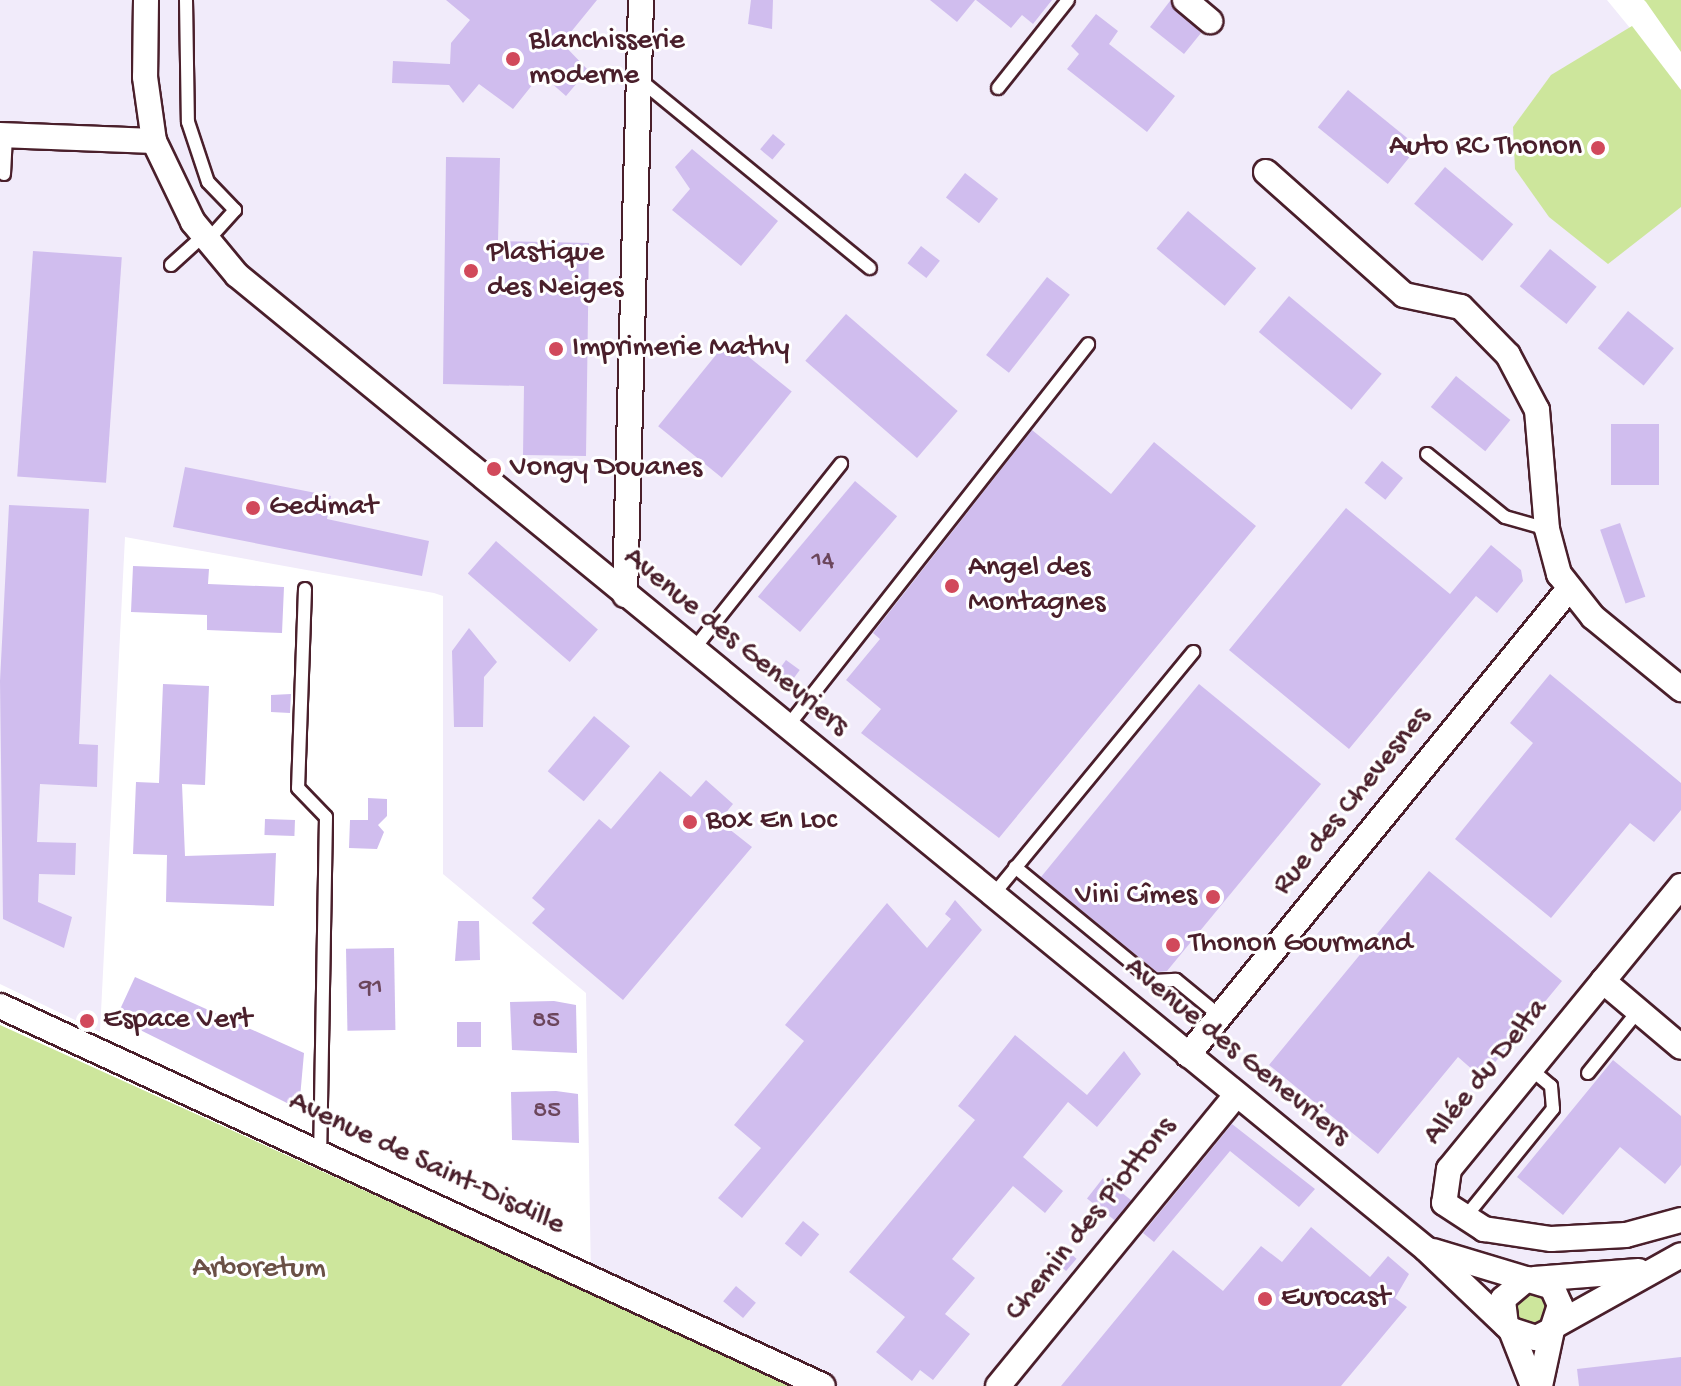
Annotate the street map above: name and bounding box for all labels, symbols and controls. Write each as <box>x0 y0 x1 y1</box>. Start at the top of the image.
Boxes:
place label: Blanchisserie moderne <box>529 24 685 94</box>
marker: Blanchisserie moderne <box>504 50 522 68</box>
place label: Auto RC Thonon <box>1389 130 1582 166</box>
marker: Auto RC Thonon <box>1589 139 1607 157</box>
place label: Plastique des Neiges <box>487 236 623 306</box>
marker: Plastique des Neiges <box>462 262 480 280</box>
place label: Imprimerie Mathy <box>572 331 789 367</box>
marker: Imprimerie Mathy <box>547 340 565 358</box>
place label: Vongy Douanes <box>510 451 702 487</box>
marker: Vongy Douanes <box>485 460 503 478</box>
place label: Gedimat <box>269 490 378 526</box>
marker: Gedimat <box>244 499 262 517</box>
street label: Avenue des Genevriers <box>615 541 855 745</box>
house number: 14 <box>812 546 834 578</box>
place label: Angel des Montagnes <box>968 551 1105 622</box>
marker: Angel des Montagnes <box>943 577 961 595</box>
street label: Rue des Chevesnes <box>1266 701 1440 903</box>
place label: Box En Loc <box>706 804 837 840</box>
marker: Box En Loc <box>681 813 699 831</box>
place label: Vini Cîmes <box>1075 879 1197 915</box>
marker: Vini Cîmes <box>1204 888 1222 906</box>
place label: Thonon Gourmand <box>1189 927 1412 963</box>
marker: Thonon Gourmand <box>1164 936 1182 954</box>
street label: Avenue des Genevriers <box>1116 951 1356 1155</box>
house number: 91 <box>359 973 383 1005</box>
street label: Allée du Delta <box>1417 992 1557 1154</box>
place label: Espace Vert <box>103 1003 252 1039</box>
house number: 85 <box>532 1006 560 1038</box>
marker: Espace Vert <box>78 1012 96 1030</box>
street label: Avenue de Saint-Disdille <box>282 1085 570 1245</box>
house number: 85 <box>533 1096 561 1128</box>
street label: Chemin des Piottons <box>999 1111 1185 1329</box>
park label: Arboretum <box>192 1252 326 1288</box>
place label: Eurocast <box>1281 1281 1390 1317</box>
marker: Eurocast <box>1256 1290 1274 1308</box>

